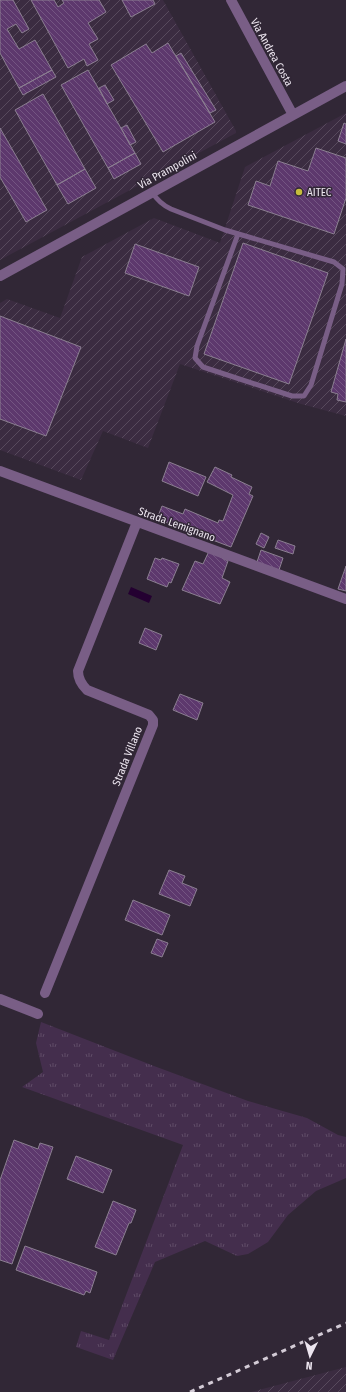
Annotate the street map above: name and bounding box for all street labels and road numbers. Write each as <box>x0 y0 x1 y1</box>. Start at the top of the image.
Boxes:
street label: Via Andrea Costa <box>248 16 296 88</box>
street label: Via Prampolini <box>136 149 199 192</box>
street label: Strada Lemignano <box>137 504 217 545</box>
street label: Strada Villano <box>110 724 145 788</box>

